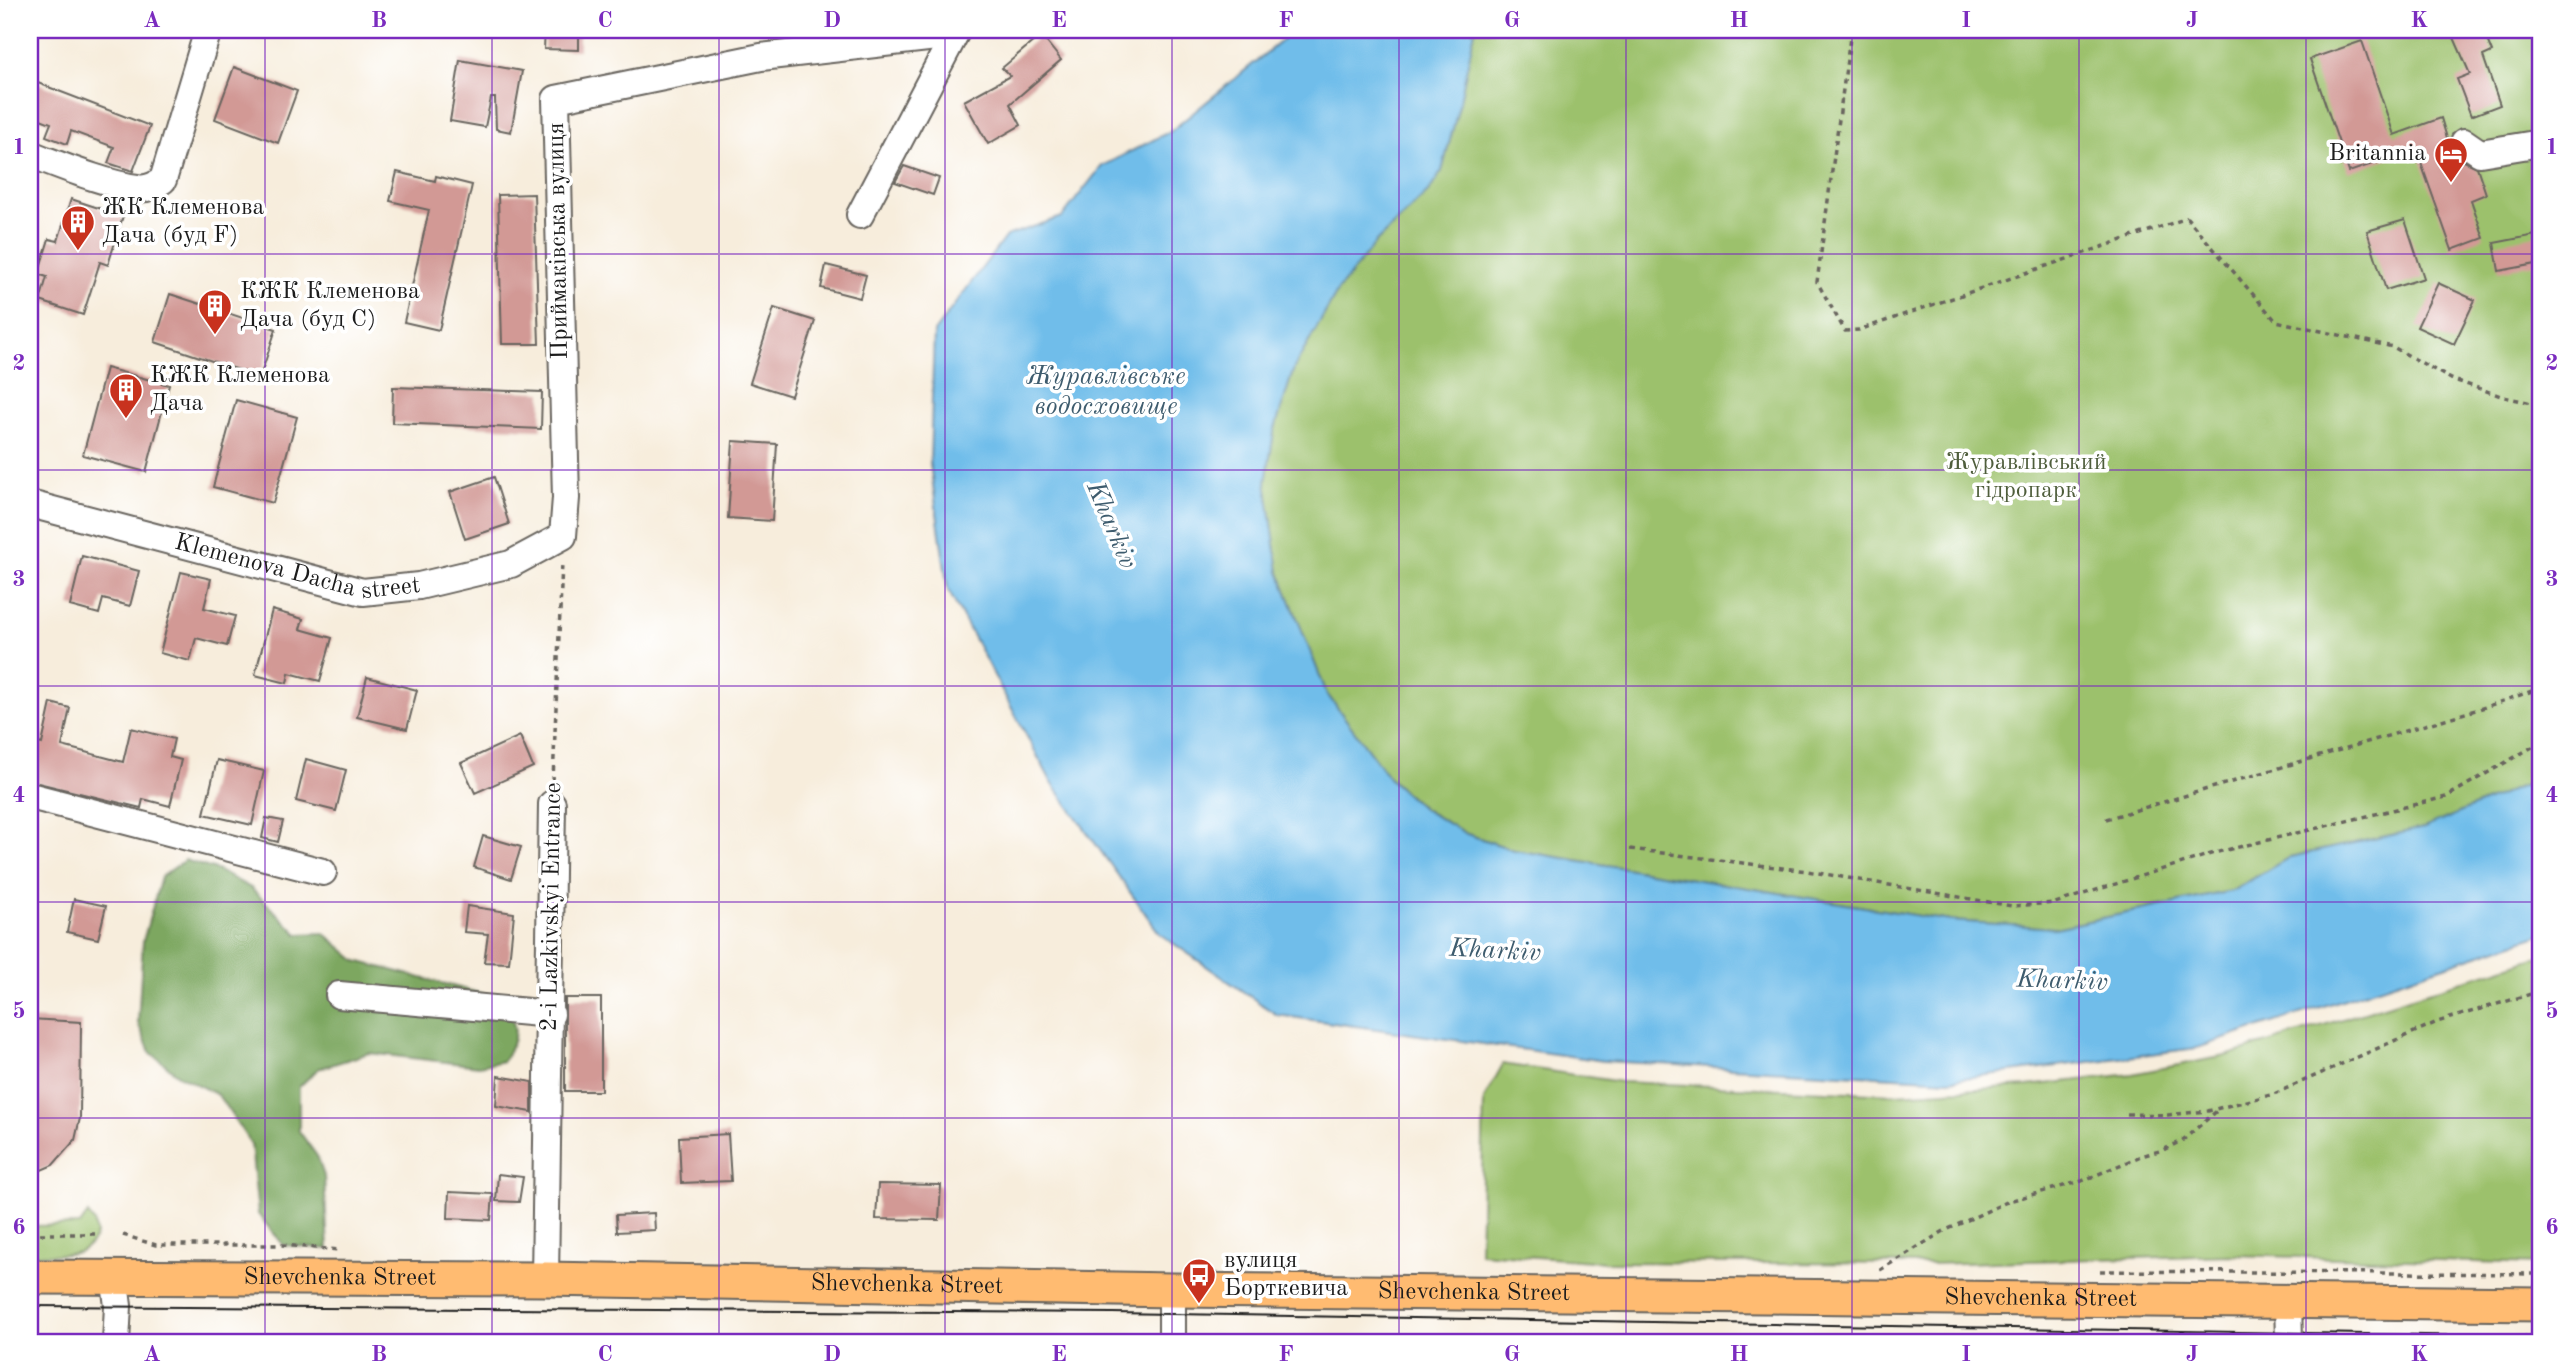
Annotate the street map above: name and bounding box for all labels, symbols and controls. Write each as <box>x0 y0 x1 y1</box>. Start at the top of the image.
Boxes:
text: A <box>143 9 161 32</box>
text: B <box>371 9 387 32</box>
text: C <box>597 9 613 32</box>
text: D <box>823 9 841 32</box>
text: E <box>1051 9 1067 32</box>
text: F <box>1278 9 1294 32</box>
text: G <box>1504 9 1520 32</box>
text: H <box>1730 9 1748 32</box>
text: I <box>1961 9 1971 32</box>
text: J <box>2186 9 2198 32</box>
text: K <box>2410 9 2428 32</box>
street label: Приймаківська вулиця <box>545 122 573 360</box>
hotel icon: Britannia <box>2432 135 2470 184</box>
text: 1 <box>12 136 26 159</box>
text: 1 <box>2545 136 2559 159</box>
place label: Britannia <box>2329 142 2426 166</box>
place label: ЖК Клеменова Дача (буд F) <box>102 196 264 248</box>
building icon: ЖК Клеменова Дача (буд F) <box>59 203 97 252</box>
place label: КЖК Клеменова Дача (буд С) <box>240 280 420 332</box>
building icon: КЖК Клеменова Дача (буд С) <box>196 287 234 336</box>
text: 2 <box>12 352 26 375</box>
text: 2 <box>2545 352 2559 375</box>
place label: КЖК Клеменова Дача <box>150 364 330 416</box>
water label: Журавлівське водосховище <box>1026 364 1186 420</box>
building icon: КЖК Клеменова Дача <box>107 371 145 420</box>
park label: Журавлівський гідропарк <box>1945 451 2107 503</box>
water label: Kharkiv <box>1081 477 1141 572</box>
street label: Klemenova Dacha street <box>172 531 422 604</box>
text: 3 <box>12 568 26 591</box>
text: 3 <box>2545 568 2559 591</box>
street label: 2-i Lazkivskyi Entrance <box>538 782 566 1032</box>
text: 4 <box>12 784 26 807</box>
text: 4 <box>2545 784 2559 807</box>
water label: Kharkiv <box>1447 936 1542 966</box>
water label: Kharkiv <box>2015 966 2108 996</box>
text: 5 <box>12 1000 26 1023</box>
text: 5 <box>2545 1000 2559 1023</box>
text: 6 <box>12 1216 26 1239</box>
text: 6 <box>2545 1216 2559 1239</box>
place label: вулиця Борткевича <box>1224 1249 1348 1301</box>
bus stop icon: вулиця Борткевича <box>1180 1256 1218 1305</box>
street label: Shevchenka Street <box>244 1266 436 1291</box>
street label: Shevchenka Street <box>810 1272 1004 1299</box>
street label: Shevchenka Street <box>1377 1280 1570 1306</box>
street label: Shevchenka Street <box>1944 1286 2137 1312</box>
text: A <box>143 1343 161 1366</box>
text: B <box>371 1343 387 1366</box>
text: C <box>597 1343 613 1366</box>
text: D <box>823 1343 841 1366</box>
text: E <box>1051 1343 1067 1366</box>
text: F <box>1278 1343 1294 1366</box>
text: G <box>1504 1343 1520 1366</box>
text: H <box>1730 1343 1748 1366</box>
text: I <box>1961 1343 1971 1366</box>
text: J <box>2186 1343 2198 1366</box>
text: K <box>2410 1343 2428 1366</box>

